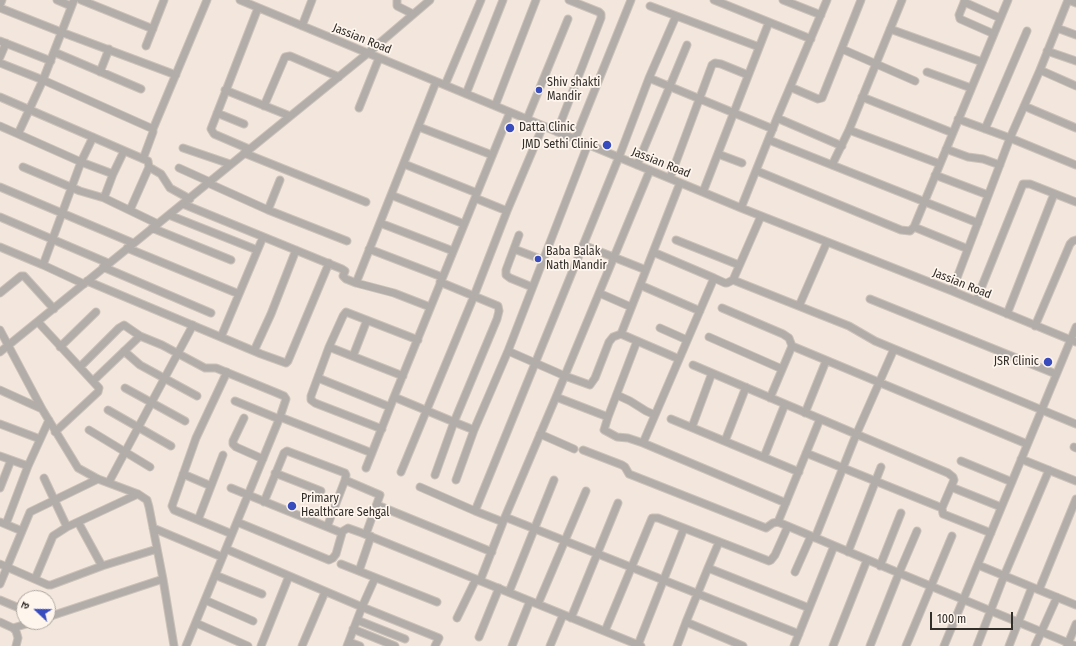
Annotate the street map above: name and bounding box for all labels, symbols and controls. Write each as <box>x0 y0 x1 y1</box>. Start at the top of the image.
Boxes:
street label: Jassian Road <box>331 21 393 57</box>
place label: Shiv shakti Mandir <box>547 76 600 104</box>
marker: Shiv shakti Mandir <box>534 85 544 95</box>
place label: Datta Clinic <box>519 121 575 135</box>
marker: Datta Clinic <box>504 122 516 134</box>
place label: JMD Sethi Clinic <box>522 138 598 152</box>
marker: JMD Sethi Clinic <box>601 139 613 151</box>
street label: Jassian Road <box>630 145 692 181</box>
place label: Baba Balak Nath Mandir <box>546 245 607 273</box>
marker: Baba Balak Nath Mandir <box>533 254 543 264</box>
street label: Jassian Road <box>931 266 993 302</box>
place label: JSR Clinic <box>994 355 1039 369</box>
marker: JSR Clinic <box>1042 356 1054 368</box>
place label: Primary Healthcare Sehgal <box>301 492 389 520</box>
marker: Primary Healthcare Sehgal <box>286 500 298 512</box>
north arrow <box>16 590 56 630</box>
text: उ <box>18 600 33 611</box>
scale bar <box>932 604 1015 630</box>
text: 100 m <box>937 612 966 626</box>

